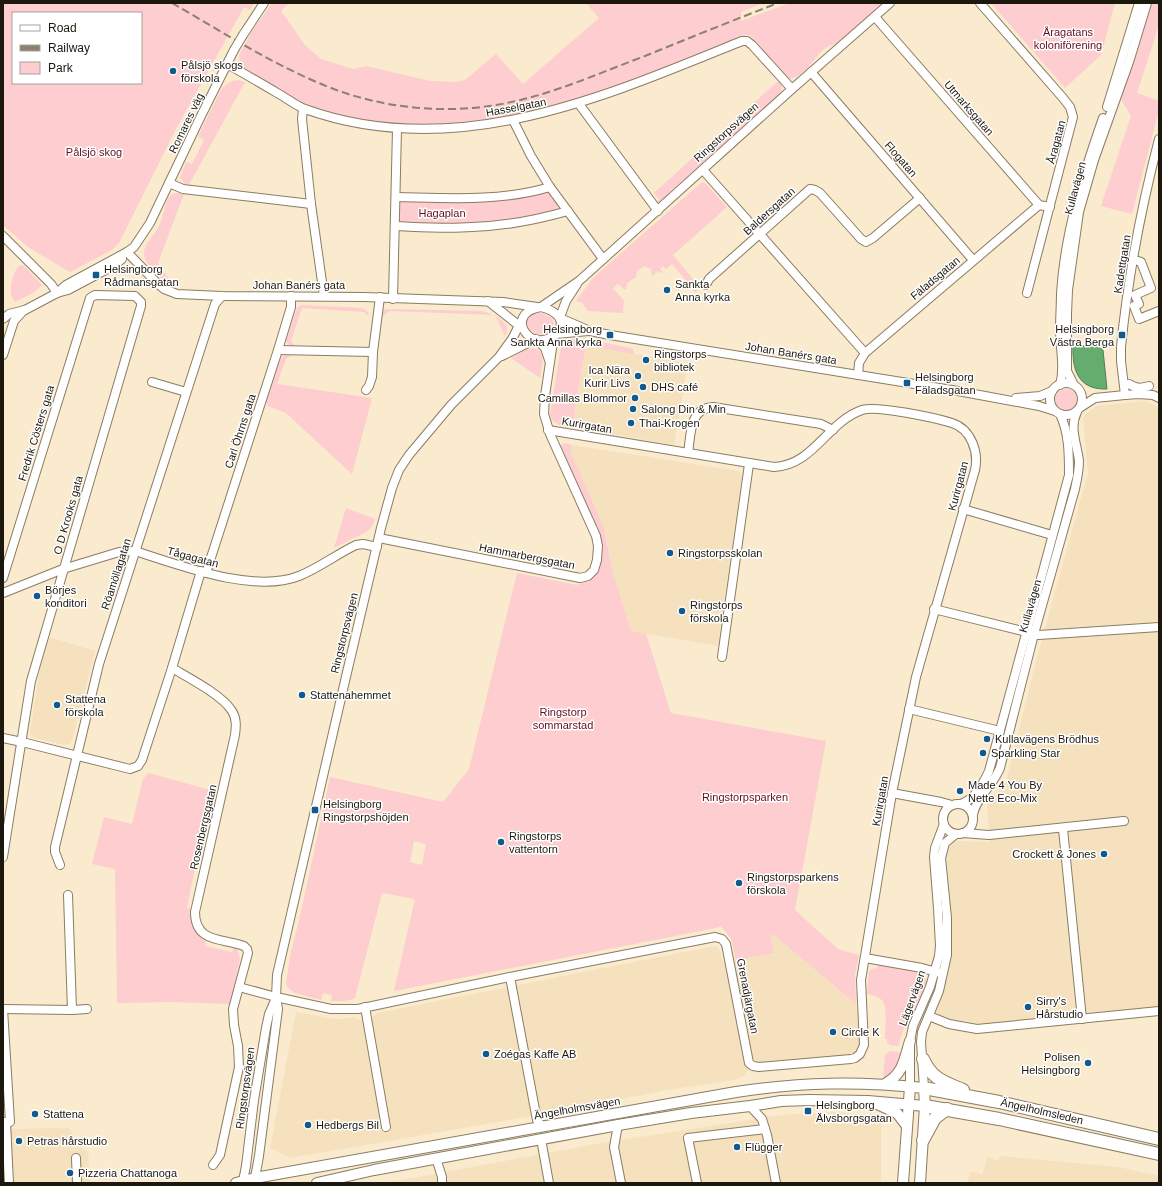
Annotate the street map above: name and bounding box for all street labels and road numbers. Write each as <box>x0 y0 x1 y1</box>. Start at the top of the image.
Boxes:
street label: Utmarksgatan <box>942 78 996 138</box>
street label: Romares väg <box>166 91 206 155</box>
street label: Hasselgatan <box>485 95 547 119</box>
street label: Ringstorpsvägen <box>691 100 761 164</box>
street label: Åragatan <box>1044 119 1068 165</box>
street label: Flogatan <box>882 139 920 179</box>
street label: Kullavägen <box>1062 160 1088 216</box>
street label: Baldersgatan <box>741 185 797 237</box>
street label: Kadettgatan <box>1111 234 1133 294</box>
street label: Fäladsgatan <box>908 254 962 302</box>
street label: Johan Banérs gata <box>253 279 346 291</box>
street label: Johan Banérs gata <box>744 340 838 366</box>
street label: Fredrik Cösters gata <box>16 383 57 482</box>
street label: Carl Öhrns gata <box>222 391 258 470</box>
street label: Kurirgatan <box>561 415 613 435</box>
street label: Kurirgatan <box>946 460 970 512</box>
street label: O D Krooks gata <box>51 473 85 556</box>
street label: Röamöllagatan <box>99 537 133 611</box>
street label: Hammarbergsgatan <box>478 541 576 571</box>
street label: Tågagatan <box>166 544 220 570</box>
street label: Kullavägen <box>1017 578 1043 634</box>
street label: Ringstorpsvägen <box>328 591 360 675</box>
street label: Kurirgatan <box>870 775 890 827</box>
street label: Rosenbergsgatan <box>187 783 219 871</box>
street label: Grenadjärgatan <box>735 957 761 1035</box>
street label: Lägervägen <box>896 969 928 1027</box>
street label: Ringstorpsvägen <box>233 1046 257 1130</box>
street label: Ängelholmsvägen <box>533 1094 621 1122</box>
street label: Ängelholmsleden <box>1000 1096 1084 1126</box>

